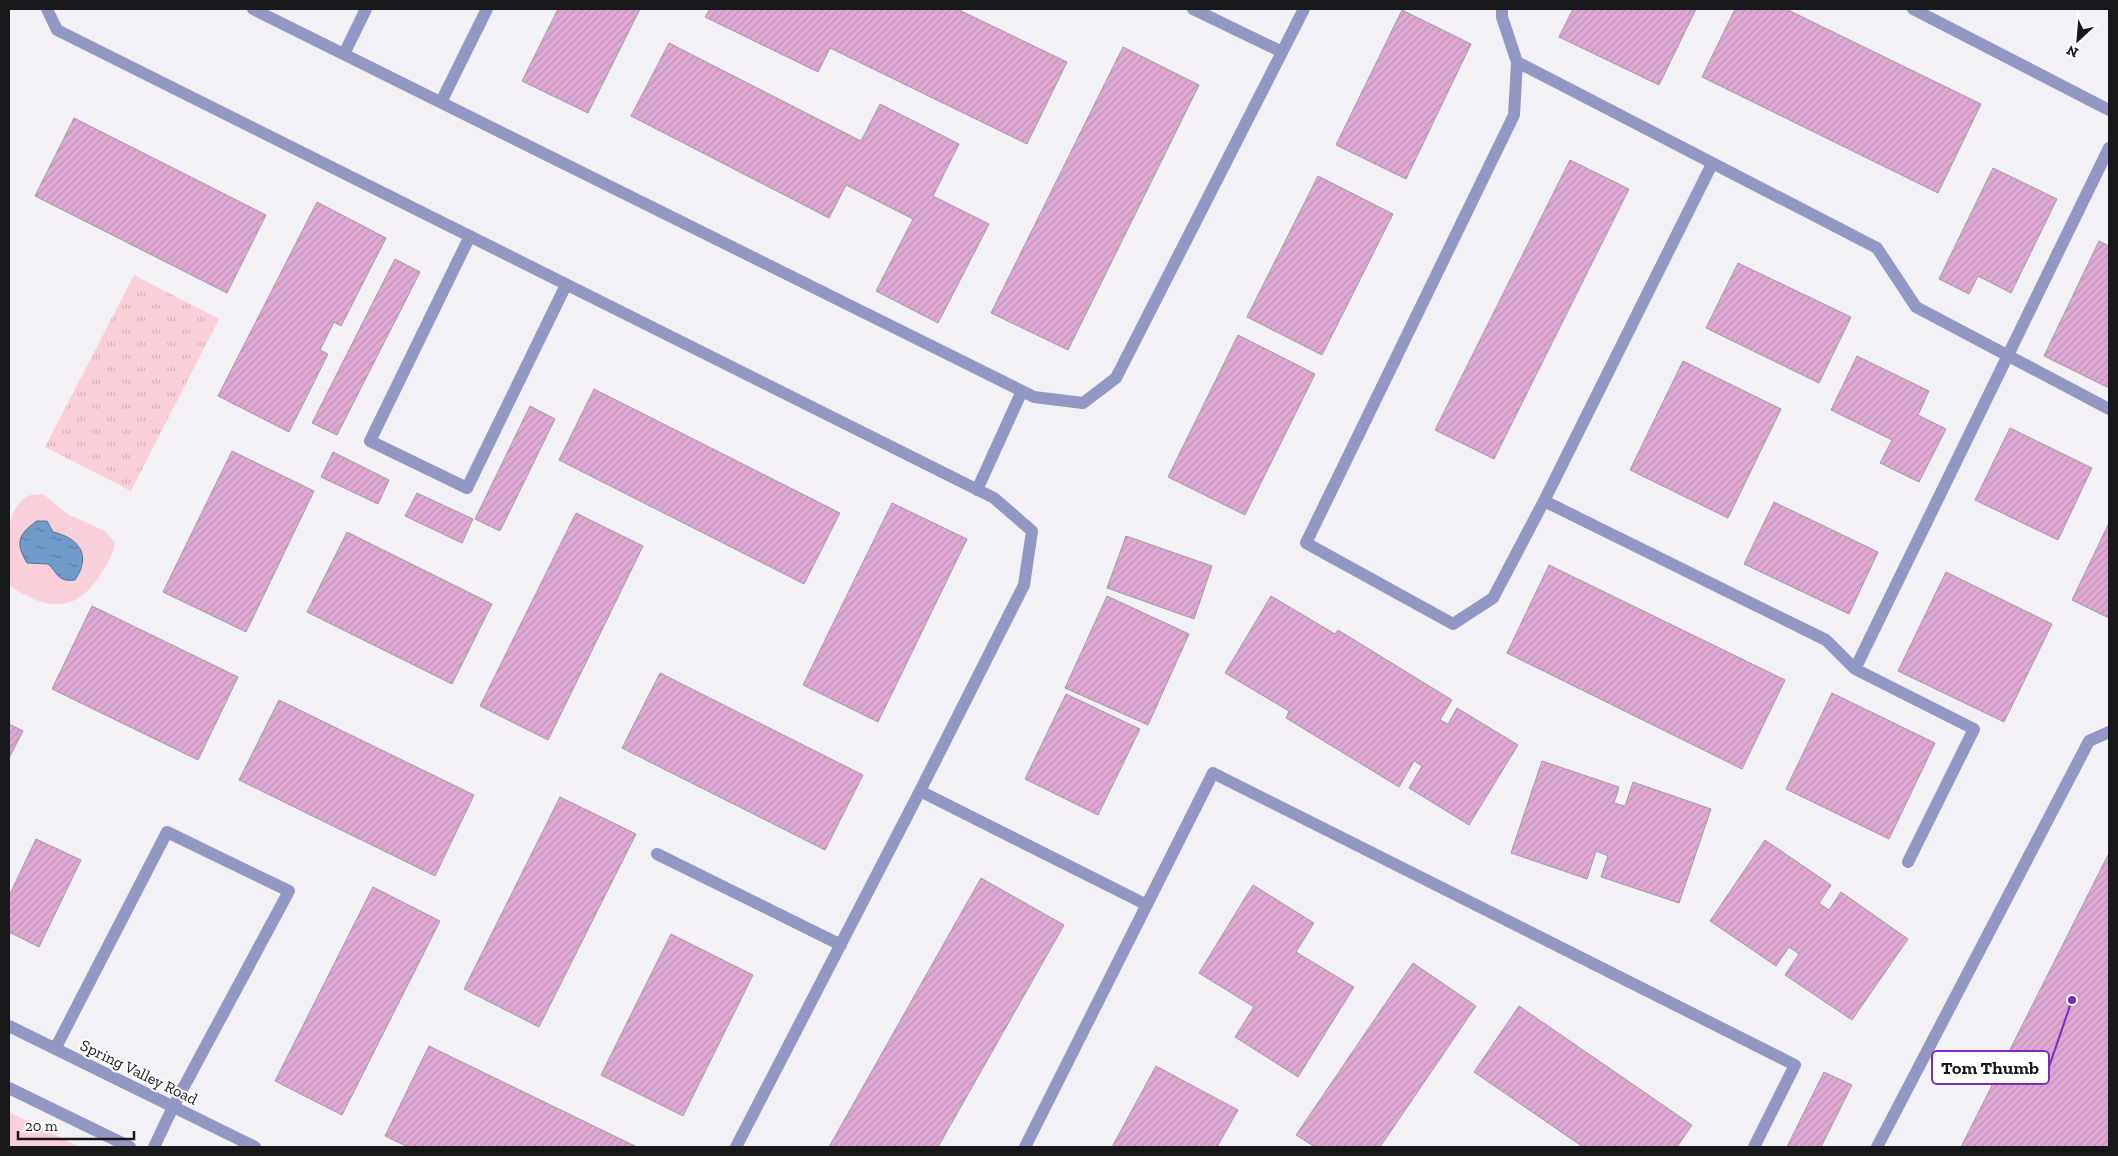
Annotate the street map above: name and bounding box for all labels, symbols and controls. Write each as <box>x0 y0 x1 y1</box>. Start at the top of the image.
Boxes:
north arrow <box>2053 15 2103 65</box>
text: N <box>2064 41 2081 61</box>
street label: Spring Valley Road <box>77 1035 201 1109</box>
callout: Tom Thumb <box>1932 1051 2049 1084</box>
text: Tom Thumb <box>1941 1057 2039 1079</box>
scale bar <box>18 1108 134 1140</box>
text: 20 m <box>25 1117 58 1135</box>

